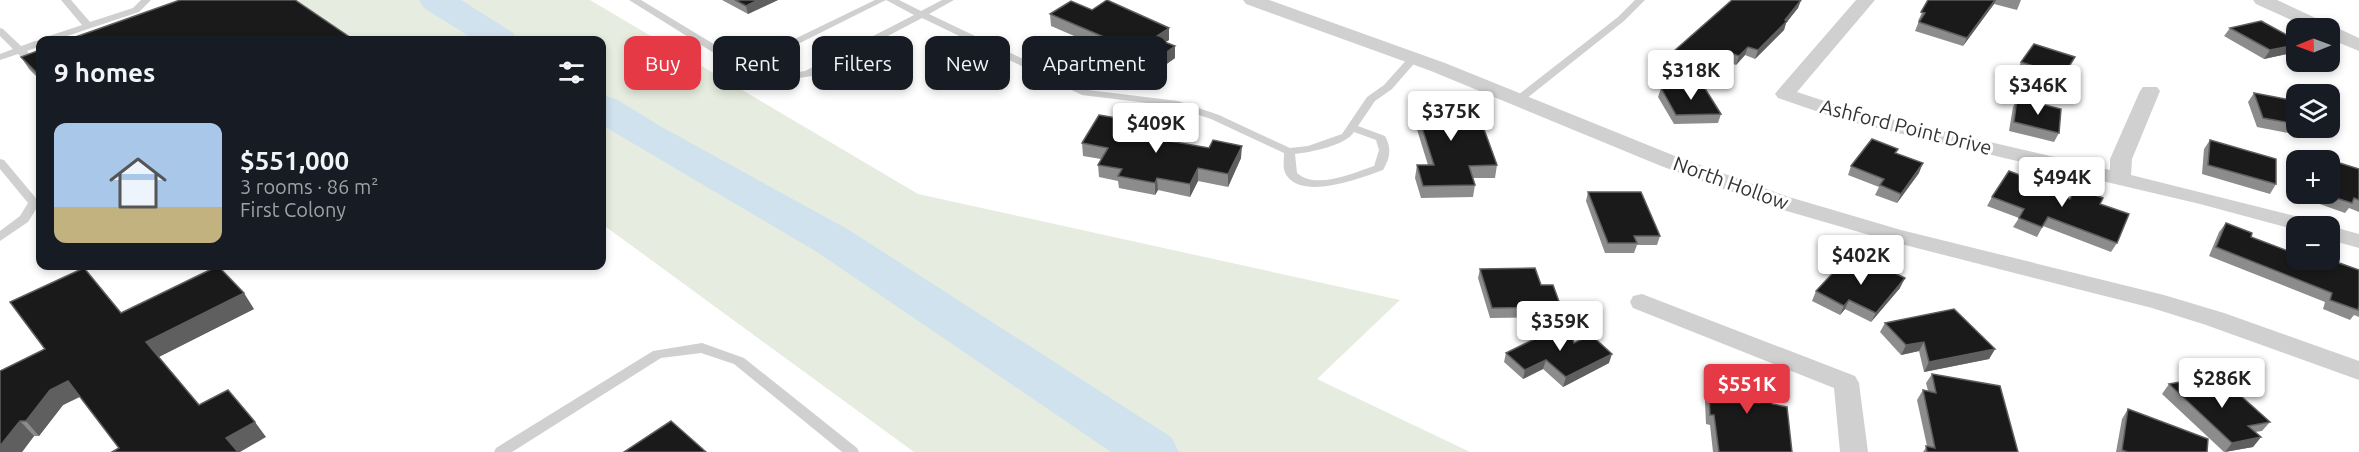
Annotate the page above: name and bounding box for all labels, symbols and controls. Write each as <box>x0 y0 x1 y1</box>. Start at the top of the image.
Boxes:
north arrow <box>2286 18 2340 72</box>
map controls <box>2286 18 2340 270</box>
chip: Buy <box>624 36 701 90</box>
chip: Rent <box>713 36 800 90</box>
chip: Filters <box>812 36 913 90</box>
chip: New <box>925 36 1010 90</box>
chip: Apartment <box>1022 36 1167 90</box>
pin: $318K <box>1649 50 1733 101</box>
icon: filters <box>555 56 588 89</box>
text: 9 homes <box>54 58 155 87</box>
text: $318K <box>1662 58 1720 81</box>
pin: $346K <box>1996 65 2080 116</box>
text: $346K <box>2009 73 2067 96</box>
button: layers <box>2286 84 2340 138</box>
pin: $375K <box>1409 91 1493 142</box>
street label: Ashford Point Drive <box>1818 94 1994 159</box>
text: $375K <box>1422 99 1480 122</box>
pin: $409K <box>1114 103 1198 154</box>
text: $409K <box>1127 111 1185 134</box>
text: $551,000 <box>240 146 349 175</box>
icon: home <box>102 147 174 219</box>
button: + <box>2286 150 2340 204</box>
street label: North Hollow <box>1671 151 1792 214</box>
pin: $494K <box>2020 157 2104 208</box>
text: $494K <box>2033 165 2091 188</box>
text: 3 rooms · 86 m² <box>240 175 378 198</box>
text: First Colony <box>240 198 346 221</box>
button: − <box>2286 216 2340 270</box>
pin: $402K <box>1819 235 1903 286</box>
text: $402K <box>1832 243 1890 266</box>
pin: $359K <box>1518 301 1602 352</box>
text: $359K <box>1531 309 1589 332</box>
pin: $286K <box>2180 358 2264 409</box>
pin: $551K <box>1705 364 1789 415</box>
text: $286K <box>2193 366 2251 389</box>
text: $551K <box>1718 372 1776 395</box>

